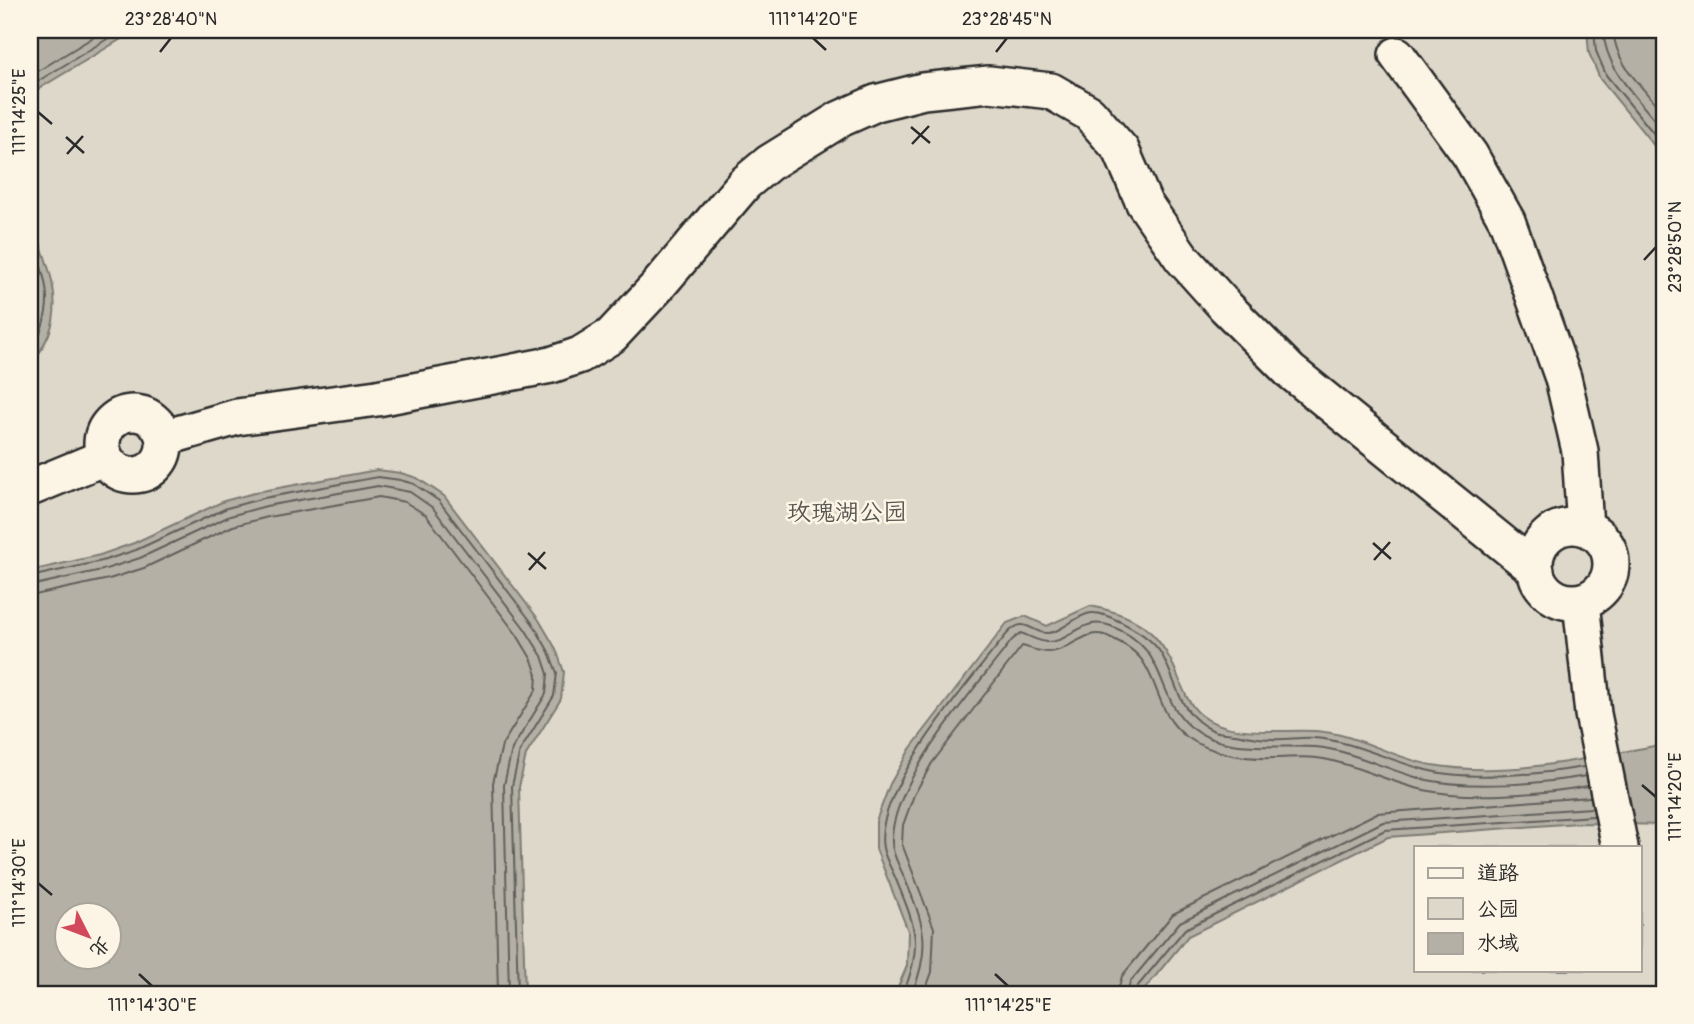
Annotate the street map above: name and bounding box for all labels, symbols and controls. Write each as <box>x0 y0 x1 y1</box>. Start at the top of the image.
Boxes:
text: 23°28'40"N <box>125 8 217 31</box>
text: 111°14'20"E <box>768 8 858 31</box>
text: 23°28'45"N <box>962 8 1052 31</box>
text: 111°14'25"E <box>8 69 31 155</box>
text: 23°28'50"N <box>1664 201 1687 293</box>
park label: 玫瑰湖公园 <box>787 498 907 527</box>
text: 111°14'20"E <box>1664 752 1687 842</box>
text: 111°14'30"E <box>8 838 31 928</box>
legend <box>1414 846 1642 972</box>
text: 道路 <box>1477 860 1519 887</box>
text: 公园 <box>1477 896 1519 923</box>
north arrow <box>52 902 122 972</box>
text: 水域 <box>1477 930 1519 957</box>
text: 北 <box>85 932 115 962</box>
text: 111°14'30"E <box>107 994 197 1017</box>
text: 111°14'25"E <box>965 994 1051 1017</box>

